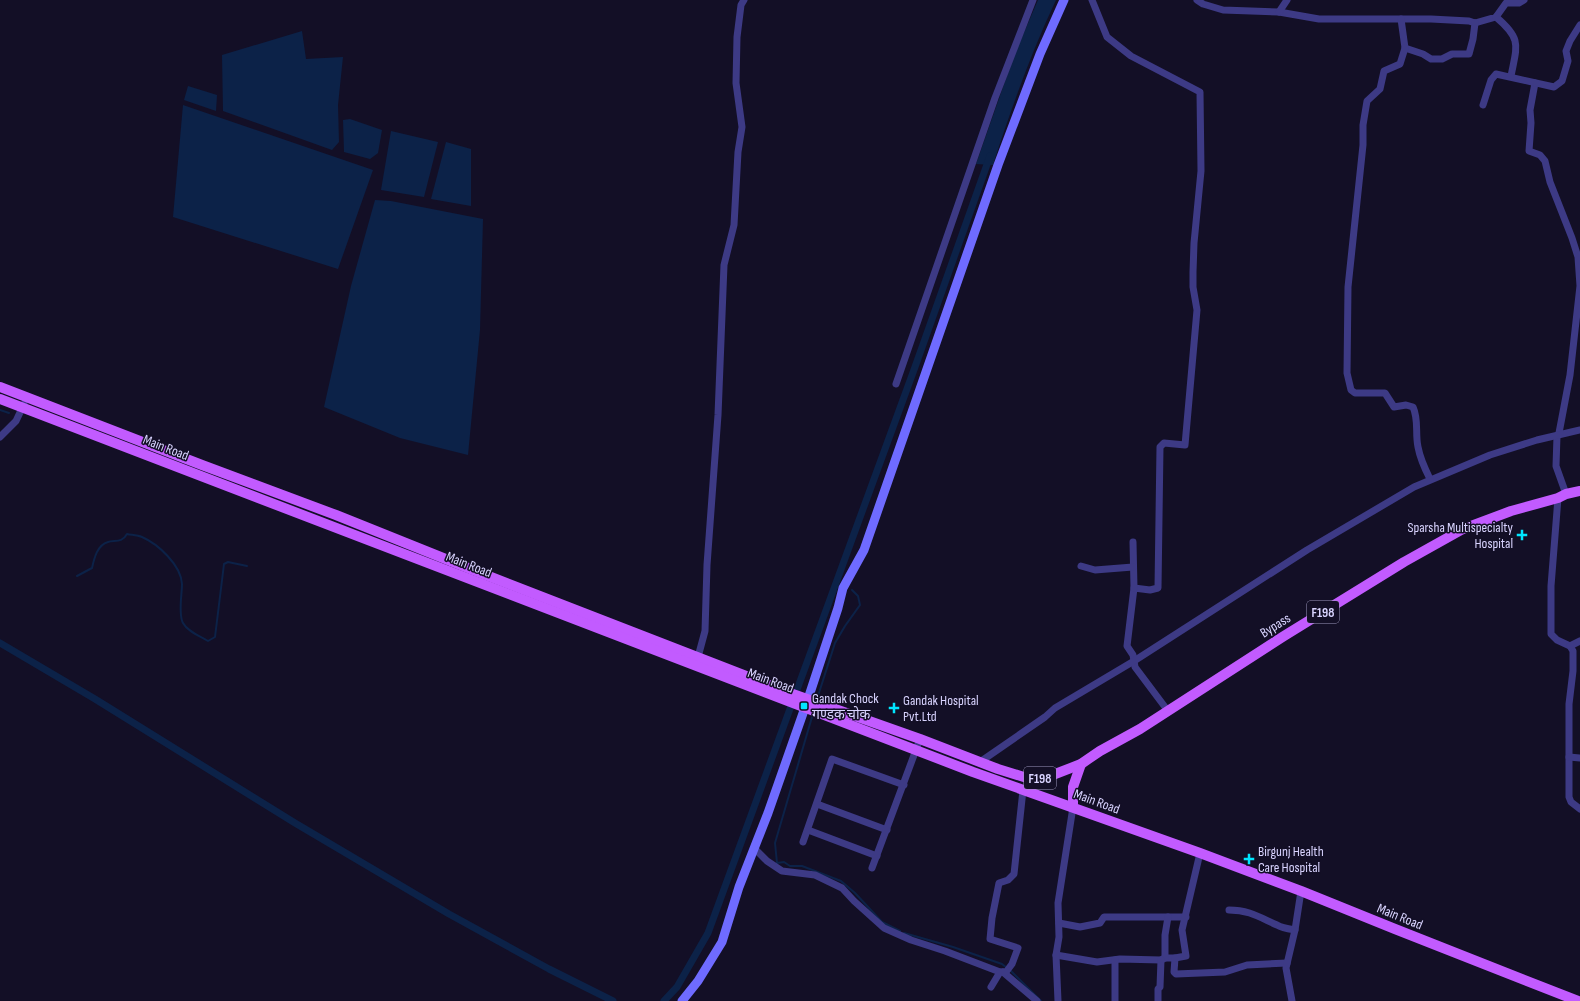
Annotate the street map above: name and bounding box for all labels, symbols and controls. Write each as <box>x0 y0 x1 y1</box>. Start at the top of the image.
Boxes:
street label: Main Road <box>140 431 191 464</box>
place label: Sparsha Multispecialty Hospital <box>1407 519 1514 552</box>
marker: Sparsha Multispecialty Hospital <box>1516 529 1528 541</box>
street label: Main Road <box>443 548 494 581</box>
road number: F198 <box>1307 601 1339 623</box>
street label: Bypass <box>1257 610 1294 641</box>
street label: Main Road <box>745 664 796 697</box>
place label: Gandak Chock गण्डक चोक <box>812 690 879 723</box>
place label: Gandak Hospital Pvt.Ltd <box>903 692 979 725</box>
marker: Gandak Chock गण्डक चोक <box>799 701 809 711</box>
marker: Gandak Hospital Pvt.Ltd <box>888 702 900 714</box>
road number: F198 <box>1024 767 1056 789</box>
street label: Main Road <box>1071 785 1122 818</box>
place label: Birgunj Health Care Hospital <box>1258 843 1324 876</box>
marker: Birgunj Health Care Hospital <box>1243 853 1255 865</box>
street label: Main Road <box>1374 900 1425 933</box>

